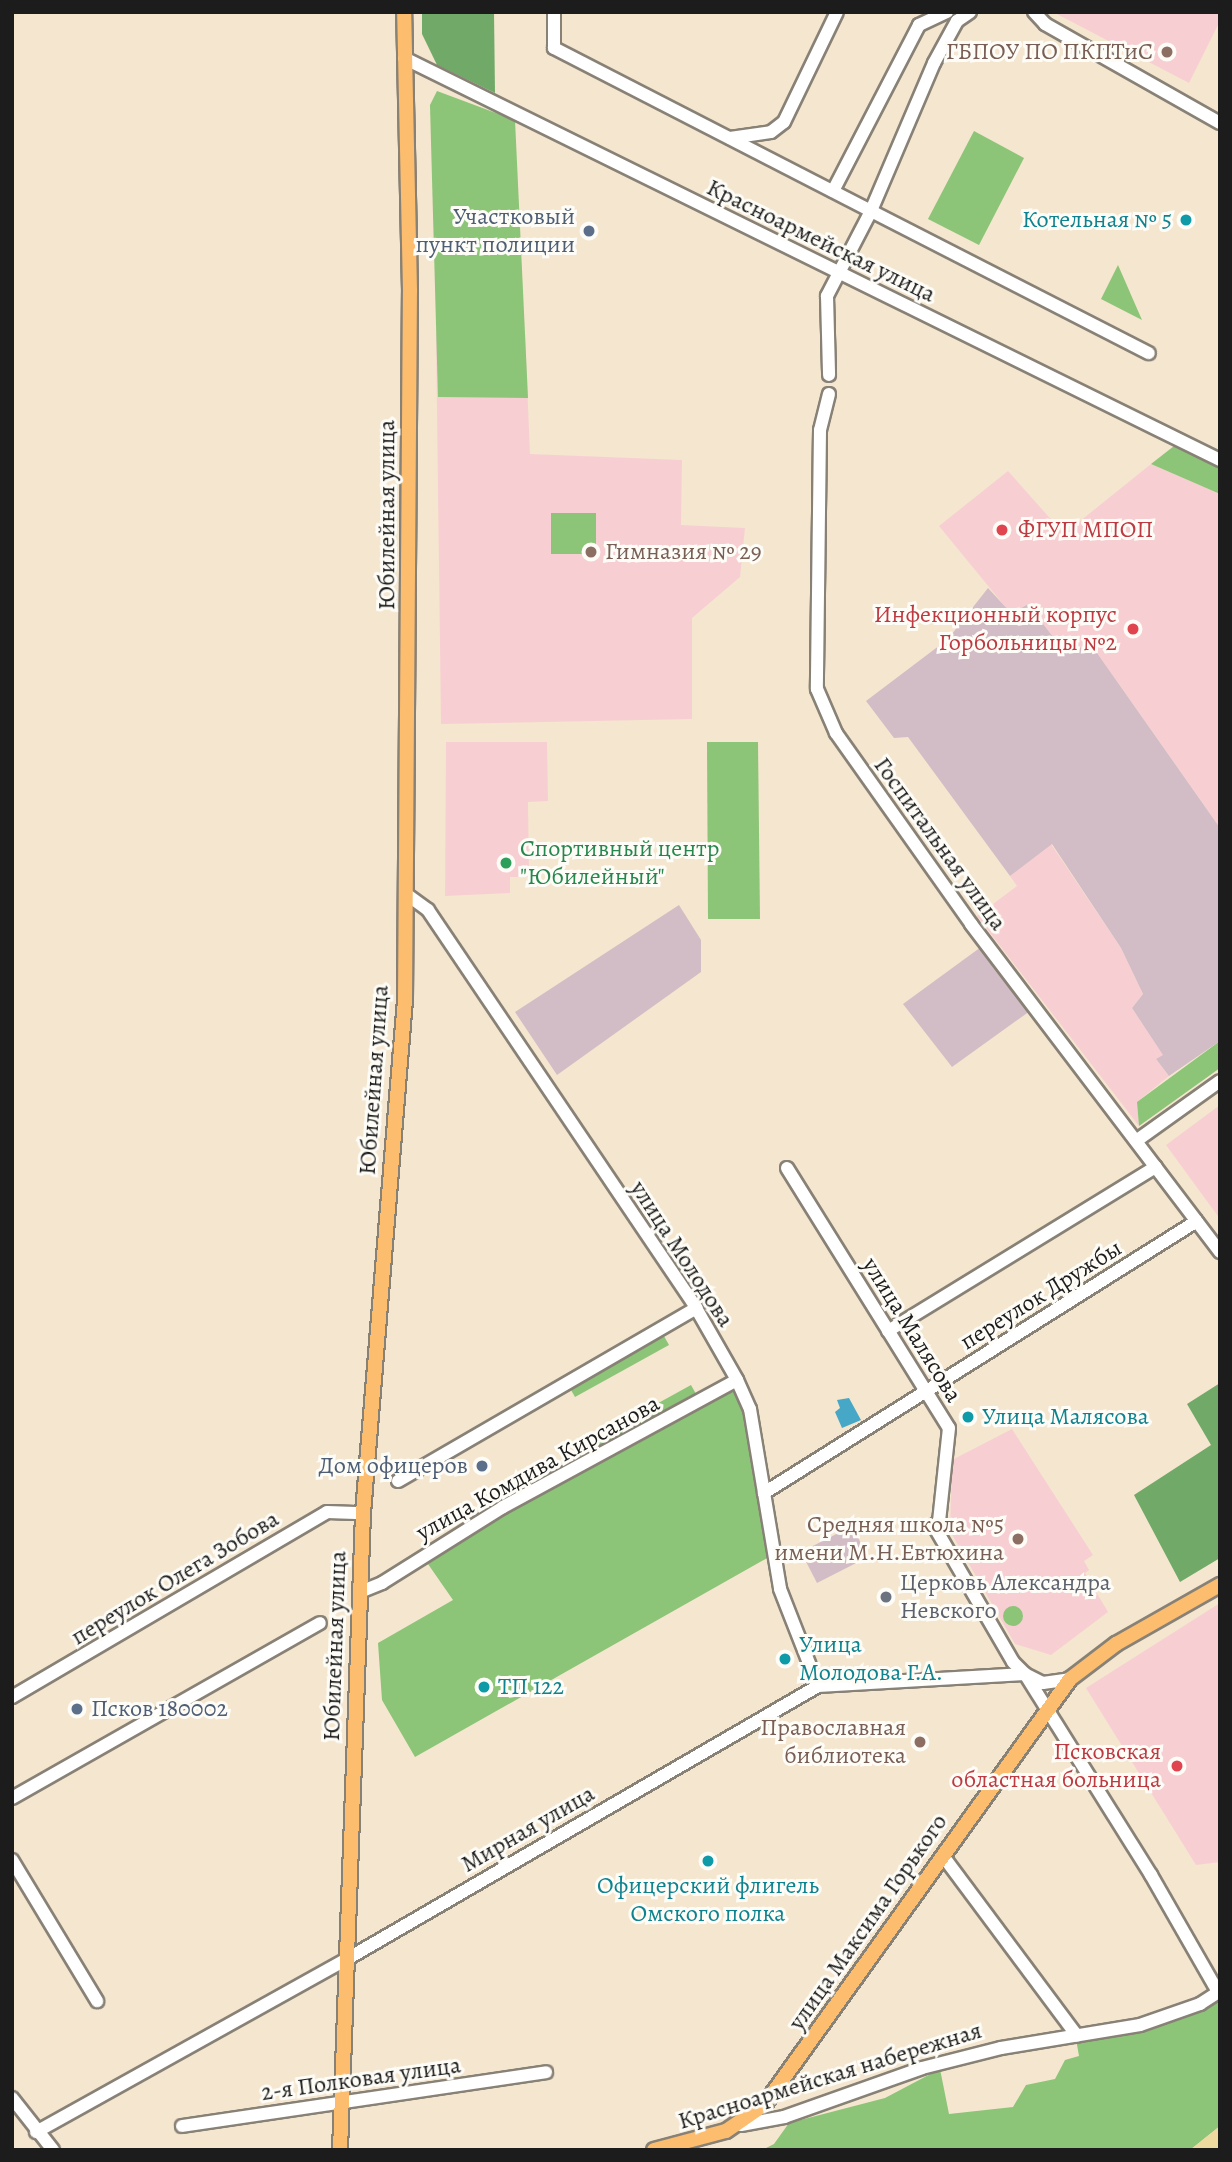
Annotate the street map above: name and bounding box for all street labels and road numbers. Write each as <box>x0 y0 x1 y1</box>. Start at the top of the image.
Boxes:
street label: Красноармейская улица <box>702 173 940 309</box>
street label: Юбилейная улица <box>373 420 401 610</box>
street label: Госпитальная улица <box>867 752 1013 936</box>
street label: Юбилейная улица <box>353 984 395 1176</box>
street label: улица Молодова <box>624 1176 740 1332</box>
street label: переулок Дружбы <box>955 1234 1127 1356</box>
street label: улица Малясова <box>856 1252 968 1408</box>
street label: улица Комдива Кирсанова <box>411 1389 665 1547</box>
street label: переулок Олега Зобова <box>66 1505 284 1651</box>
street label: Юбилейная улица <box>317 1550 353 1742</box>
street label: Мирная улица <box>456 1779 600 1879</box>
street label: улица Максима Горького <box>782 1808 954 2036</box>
street label: Красноармейская набережная <box>675 2016 985 2136</box>
street label: 2-я Полковая улица <box>259 2051 463 2107</box>

